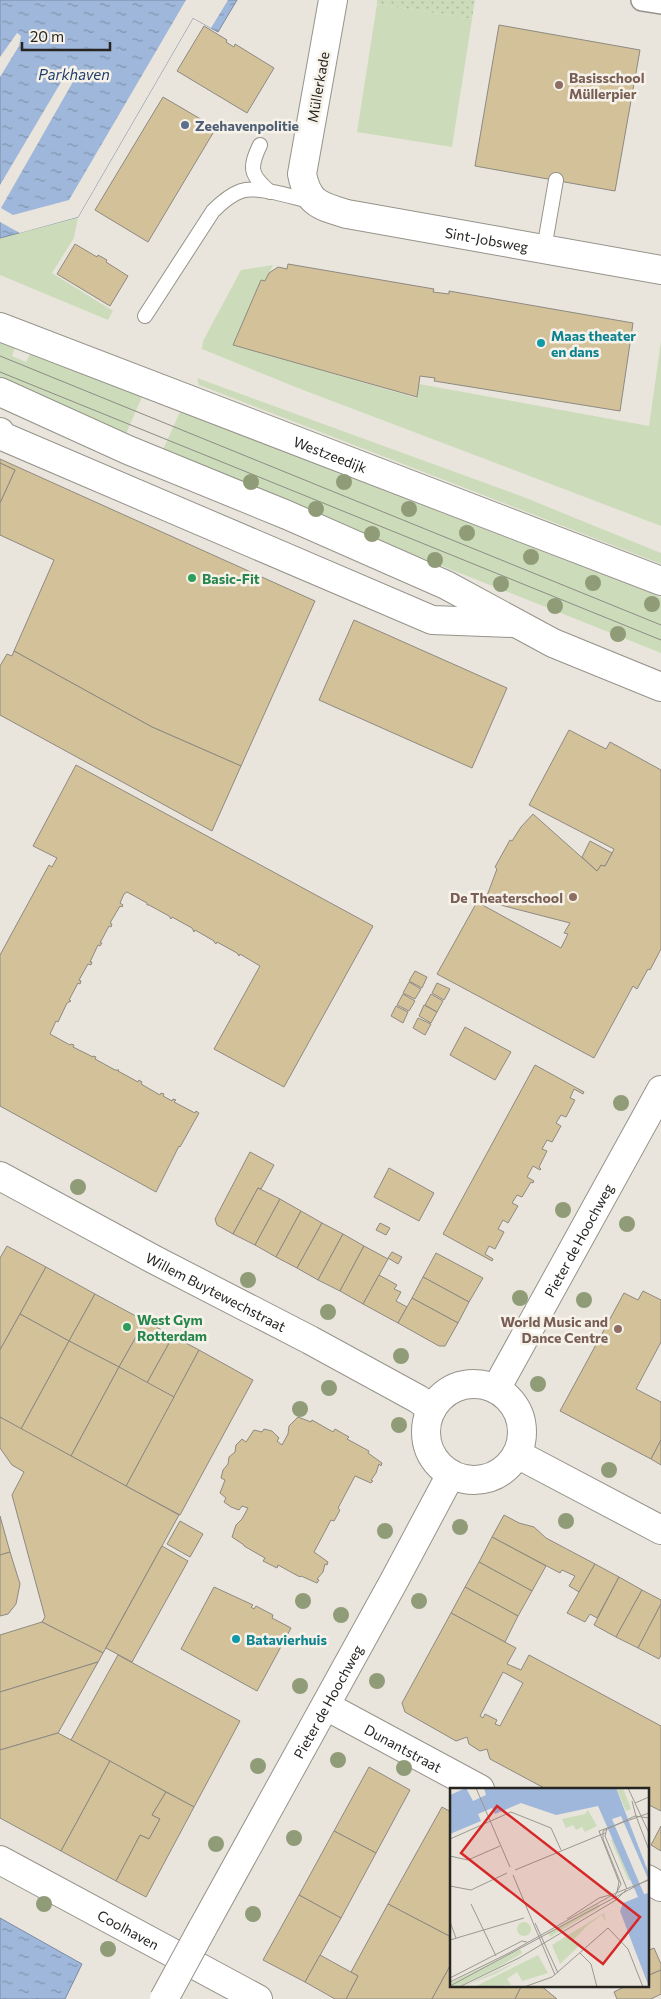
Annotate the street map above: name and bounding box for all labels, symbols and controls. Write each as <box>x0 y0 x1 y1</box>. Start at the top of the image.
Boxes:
scale bar <box>22 20 110 52</box>
text: 20 m <box>30 27 64 45</box>
street label: Müllerkade <box>303 50 333 124</box>
water label: Parkhaven <box>38 65 110 83</box>
place label: Basisschool Müllerpier <box>569 69 645 102</box>
marker: Basisschool Müllerpier <box>553 79 565 91</box>
place label: Zeehavenpolitie <box>195 117 299 134</box>
marker: Zeehavenpolitie <box>179 119 191 131</box>
street label: Sint-Jobsweg <box>444 223 530 255</box>
place label: Maas theater en dans <box>551 327 636 360</box>
marker: Maas theater en dans <box>535 337 547 349</box>
street label: Westzeedijk <box>291 432 370 476</box>
place label: Basic-Fit <box>202 570 260 587</box>
marker: Basic-Fit <box>186 572 198 584</box>
place label: De Theaterschool <box>450 889 563 906</box>
marker: De Theaterschool <box>567 891 579 903</box>
street label: Pieter de Hoochweg <box>540 1180 617 1300</box>
street label: Willem Buytewechstraat <box>143 1248 289 1335</box>
place label: West Gym Rotterdam <box>137 1311 207 1344</box>
place label: World Music and Dance Centre <box>501 1313 608 1346</box>
marker: West Gym Rotterdam <box>121 1321 133 1333</box>
marker: World Music and Dance Centre <box>612 1323 624 1335</box>
place label: Batavierhuis <box>246 1631 327 1648</box>
marker: Batavierhuis <box>230 1633 242 1645</box>
street label: Pieter de Hoochweg <box>289 1641 366 1761</box>
street label: Dunantstraat <box>362 1720 445 1776</box>
inset map <box>450 1788 648 1986</box>
street label: Coolhaven <box>95 1906 162 1953</box>

